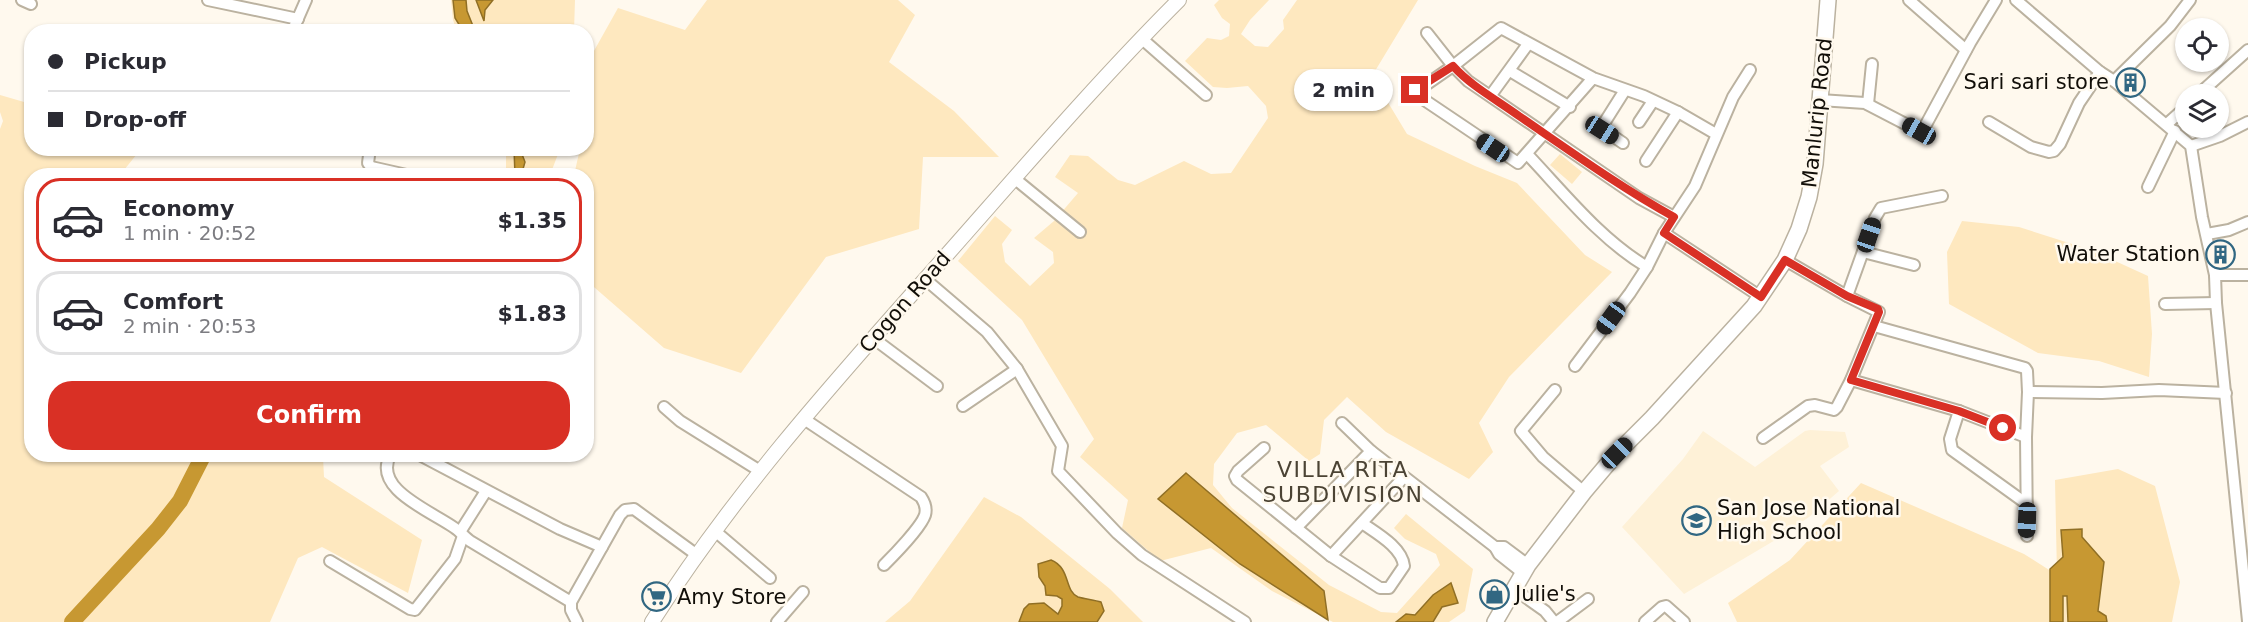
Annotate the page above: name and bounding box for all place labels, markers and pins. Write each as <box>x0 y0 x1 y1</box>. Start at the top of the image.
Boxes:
building icon: Sari sari store <box>2114 66 2146 98</box>
place label: Sari sari store <box>1964 70 2109 94</box>
building icon: Water Station <box>2205 238 2237 270</box>
place label: Water Station <box>2057 242 2200 266</box>
place label: San Jose National High School <box>1717 496 1900 544</box>
school or university icon: San Jose National High School <box>1680 504 1712 536</box>
shop icon: Julie's <box>1478 578 1510 610</box>
supermarket icon: Amy Store <box>640 581 672 613</box>
place label: Julie's <box>1513 582 1576 606</box>
place label: Amy Store <box>677 585 786 609</box>

